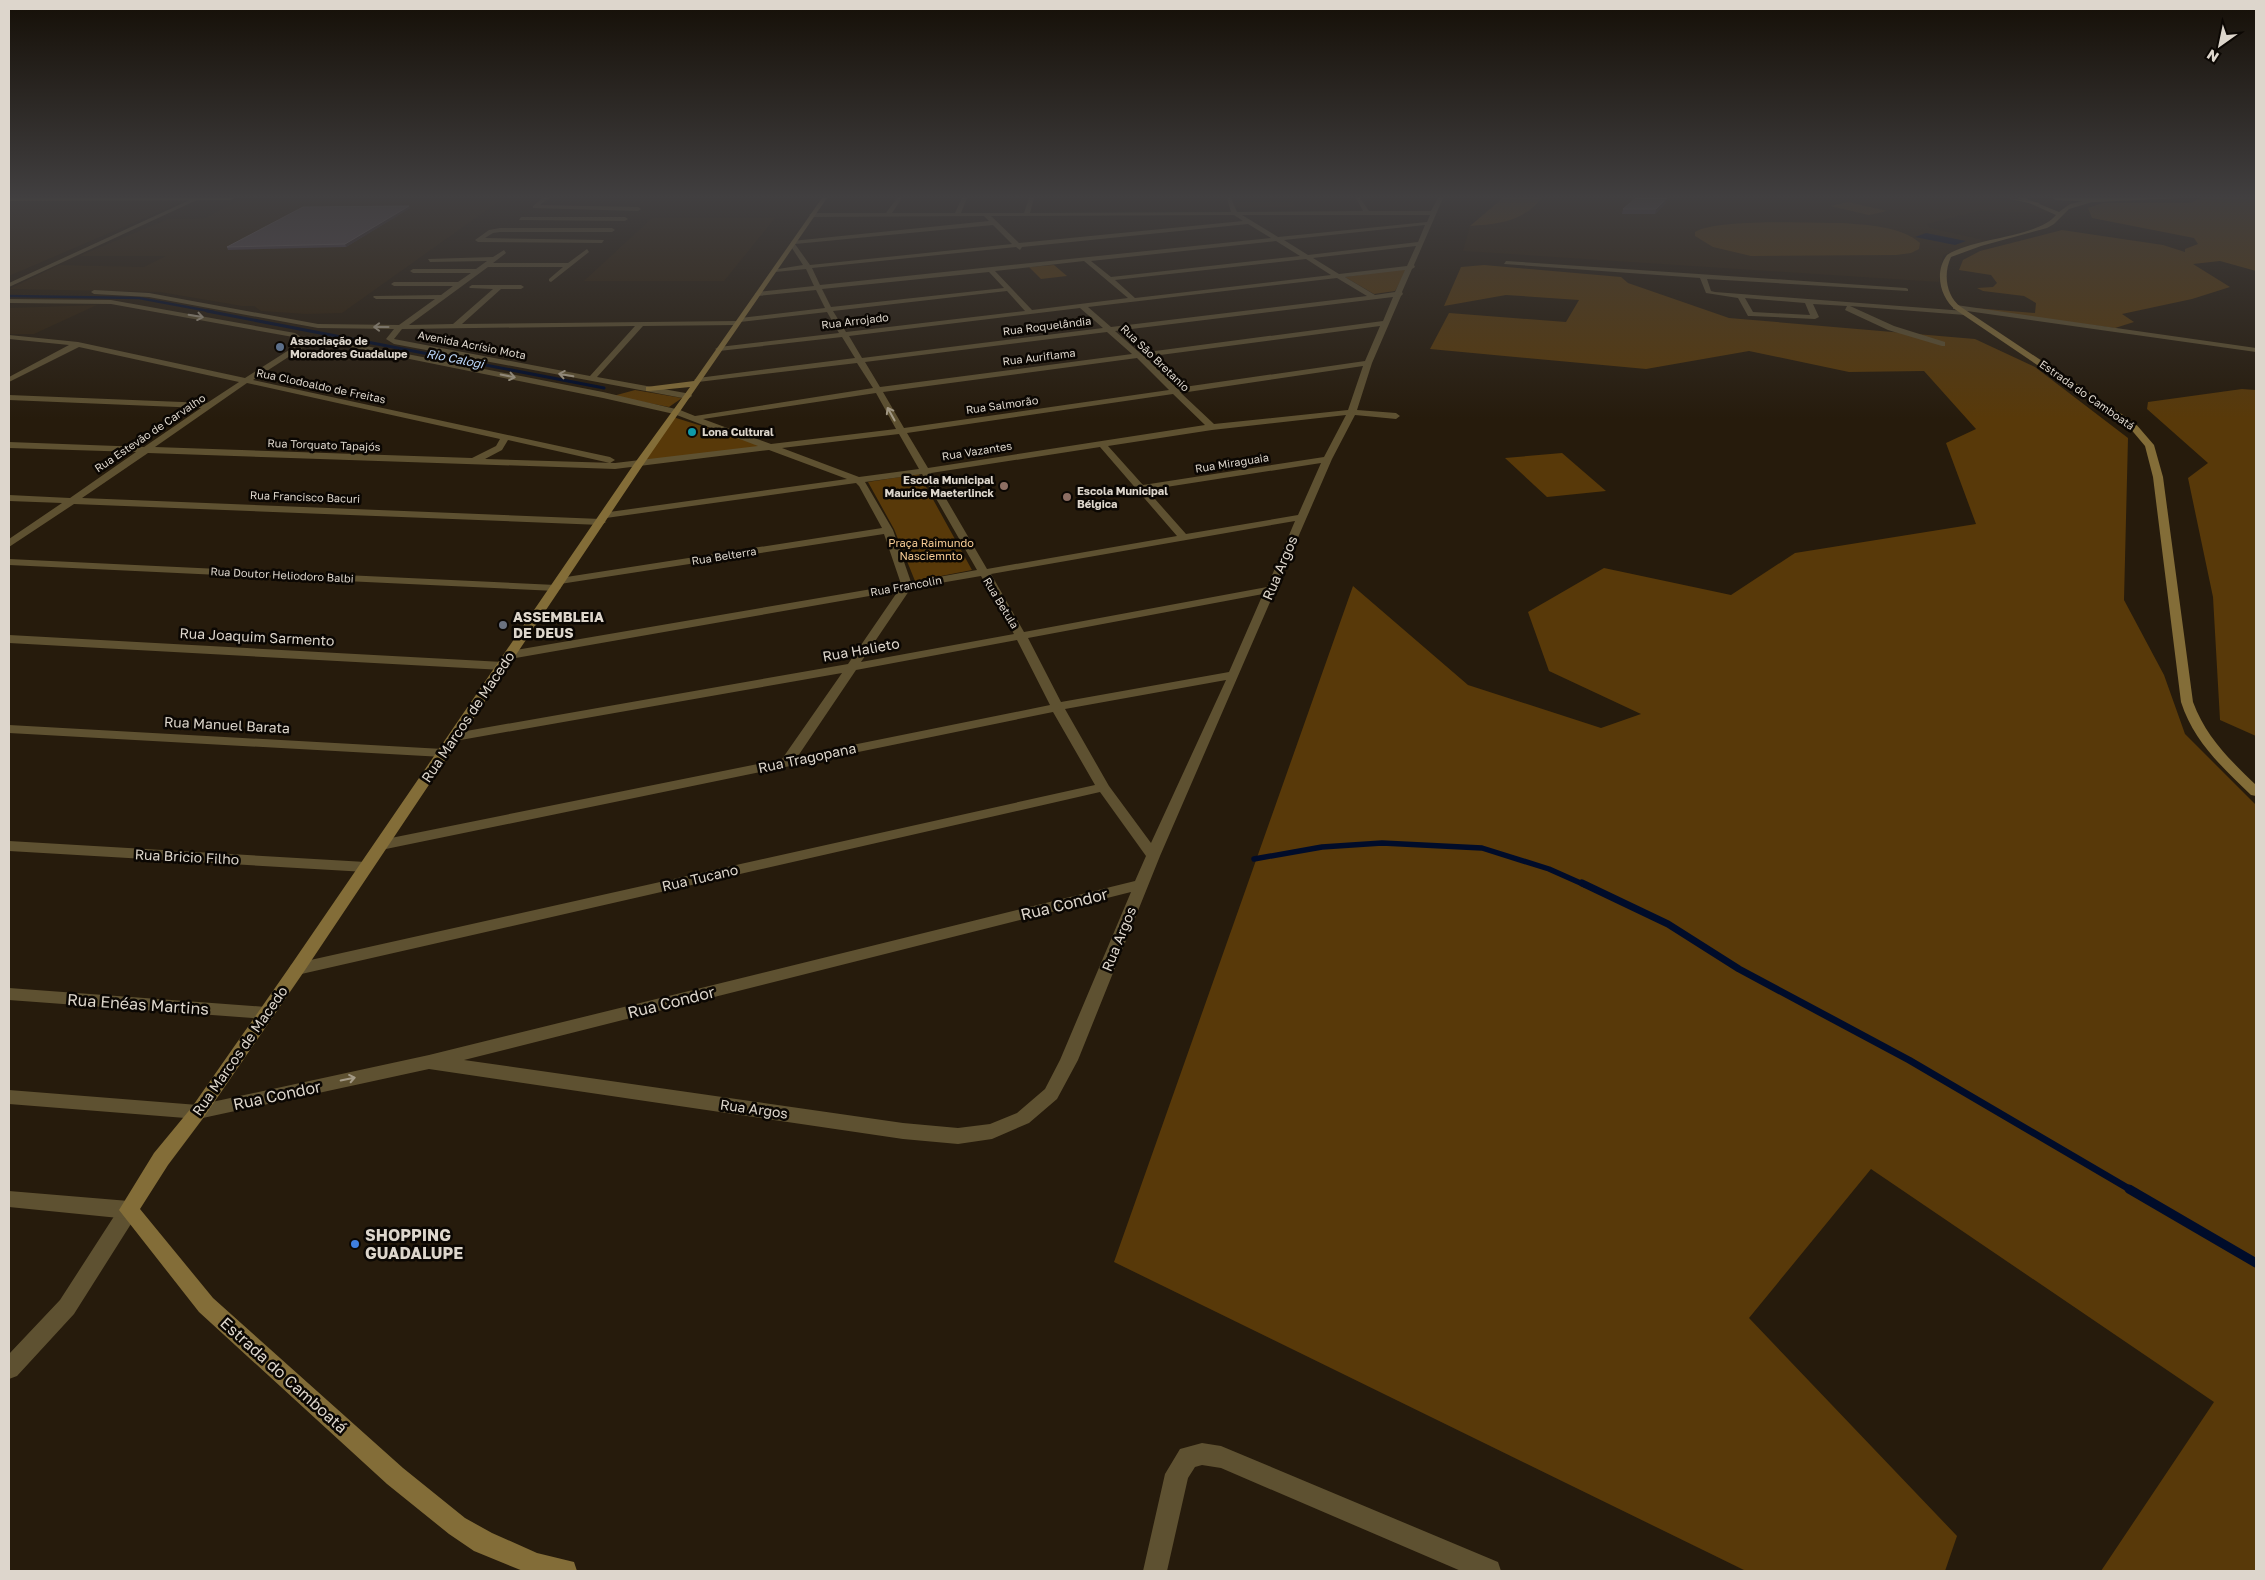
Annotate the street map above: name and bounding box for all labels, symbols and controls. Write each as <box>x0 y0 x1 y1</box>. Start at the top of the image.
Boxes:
north arrow <box>2195 20 2245 70</box>
text: N <box>2204 46 2222 66</box>
street label: Rua Arrojado <box>820 310 890 331</box>
one-way arrow <box>188 312 204 322</box>
street label: Rua Roquelândia <box>1002 314 1092 337</box>
one-way arrow <box>373 322 390 332</box>
street label: Rua São Bretanio <box>1118 322 1193 394</box>
street label: Avenida Acrísio Mota <box>417 328 527 361</box>
place label: Associação de Moradores Guadalupe <box>290 334 408 360</box>
marker: Associação de Moradores Guadalupe <box>274 341 286 353</box>
water label: Rio Calogi <box>425 346 487 372</box>
street label: Rua Auriflama <box>1002 346 1076 367</box>
street label: Estrada do Camboatá <box>2037 357 2137 432</box>
street label: Rua Clodoaldo de Freitas <box>255 365 387 406</box>
one-way arrow <box>558 369 574 379</box>
one-way arrow <box>500 372 516 382</box>
street label: Rua Estevão de Carvalho <box>92 390 208 474</box>
street label: Rua Salmorão <box>965 393 1039 416</box>
one-way arrow <box>886 407 896 422</box>
place label: Lona Cultural <box>702 425 774 438</box>
marker: Lona Cultural <box>686 426 698 438</box>
street label: Rua Torquato Tapajós <box>267 436 381 453</box>
street label: Rua Vazantes <box>941 439 1013 462</box>
street label: Rua Miraguaia <box>1194 450 1270 475</box>
place label: Escola Municipal Maurice Maeterlinck <box>885 473 995 499</box>
marker: Escola Municipal Maurice Maeterlinck <box>998 480 1010 492</box>
place label: Escola Municipal Bélgica <box>1077 484 1168 510</box>
street label: Rua Francisco Bacuri <box>250 488 360 505</box>
marker: Escola Municipal Bélgica <box>1061 491 1073 503</box>
street label: Rua Argos <box>1258 533 1301 603</box>
park label: Praça Raimundo Nasciemnto <box>888 536 974 562</box>
street label: Rua Belterra <box>691 544 757 567</box>
street label: Rua Doutor Heliodoro Balbi <box>210 564 354 585</box>
street label: Rua Francolin <box>869 573 943 598</box>
street label: Rua Betula <box>981 575 1022 631</box>
place label: ASSEMBLEIA DE DEUS <box>513 608 604 641</box>
marker: ASSEMBLEIA DE DEUS <box>497 619 509 631</box>
street label: Rua Joaquim Sarmento <box>179 624 335 649</box>
street label: Rua Halieto <box>821 634 901 665</box>
street label: Rua Marcos de Macedo <box>417 648 518 785</box>
street label: Rua Manuel Barata <box>164 713 290 736</box>
street label: Rua Tragopana <box>756 739 857 776</box>
street label: Rua Bricio Filho <box>134 845 240 868</box>
street label: Rua Tucano <box>660 861 740 895</box>
street label: Rua Condor <box>1018 883 1110 925</box>
street label: Rua Argos <box>1098 904 1139 974</box>
street label: Rua Condor <box>625 981 717 1023</box>
street label: Rua Marcos de Macedo <box>188 983 291 1119</box>
street label: Rua Enéas Martins <box>66 989 210 1019</box>
one-way arrow <box>340 1074 356 1083</box>
street label: Rua Condor <box>231 1076 323 1114</box>
street label: Rua Argos <box>719 1095 789 1122</box>
place label: SHOPPING GUADALUPE <box>365 1225 463 1263</box>
marker: SHOPPING GUADALUPE <box>349 1238 361 1250</box>
street label: Estrada do Camboatá <box>216 1313 352 1437</box>

